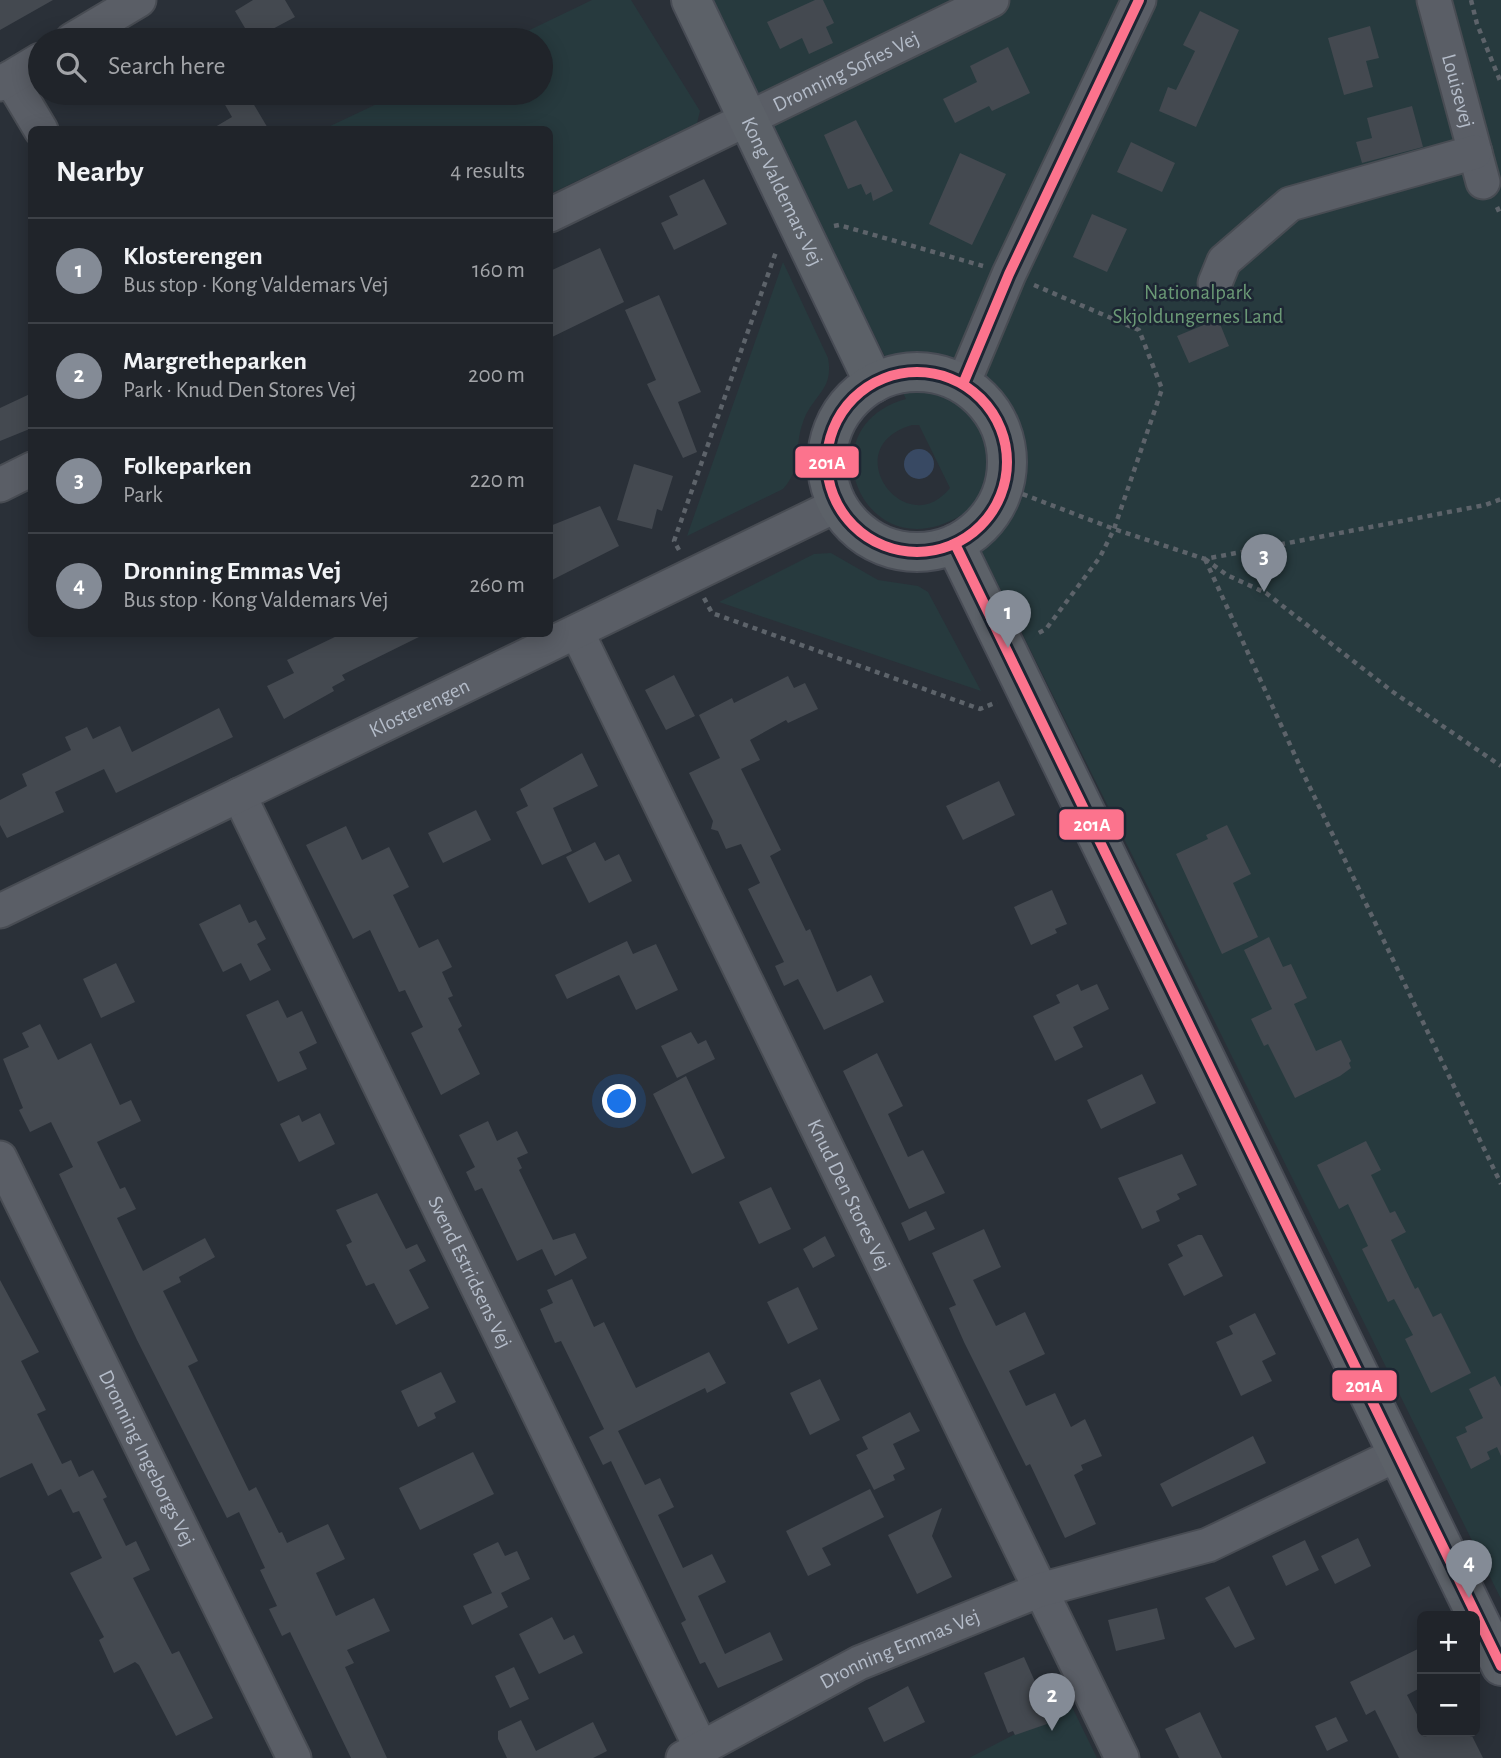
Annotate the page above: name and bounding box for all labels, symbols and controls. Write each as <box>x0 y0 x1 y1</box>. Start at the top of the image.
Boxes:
street label: Dronning Sofies Vej <box>770 27 923 116</box>
search box <box>28 28 553 105</box>
icon: search <box>52 48 90 86</box>
street label: Louisevej <box>1438 52 1478 130</box>
text: Search here <box>108 53 226 79</box>
street label: Kong Valdemars Vej <box>737 114 826 269</box>
text: Nearby <box>56 157 144 187</box>
text: 4 results <box>450 160 525 183</box>
text: Klosterengen <box>123 243 263 269</box>
text: 1 <box>75 259 83 282</box>
text: 160 m <box>472 259 525 282</box>
text: Bus stop · Kong Valdemars Vej <box>123 274 389 297</box>
park label: Nationalpark Skjoldungernes Land <box>1113 282 1284 327</box>
text: Margretheparken <box>123 348 307 374</box>
text: 2 <box>74 364 84 387</box>
text: 200 m <box>468 364 525 387</box>
text: Park · Knud Den Stores Vej <box>123 379 356 402</box>
line badge: 201A <box>794 445 860 479</box>
text: Folkeparken <box>123 453 252 479</box>
text: 201A <box>808 454 846 473</box>
text: 3 <box>74 469 84 492</box>
text: 220 m <box>470 469 525 492</box>
text: Park <box>123 484 163 507</box>
pin: 3 <box>1241 534 1287 592</box>
text: Dronning Emmas Vej <box>123 558 341 584</box>
text: 4 <box>73 574 85 597</box>
text: 260 m <box>469 574 525 597</box>
text: Bus stop · Kong Valdemars Vej <box>123 589 389 612</box>
pin: 1 <box>985 590 1031 648</box>
street label: Klosterengen <box>366 675 473 741</box>
line badge: 201A <box>1058 808 1125 841</box>
text: 201A <box>1073 816 1111 835</box>
your location <box>602 1084 636 1118</box>
street label: Knud Den Stores Vej <box>803 1116 894 1274</box>
street label: Svend Estridsens Vej <box>424 1193 515 1351</box>
street label: Dronning Ingeborgs Vej <box>95 1367 198 1549</box>
line badge: 201A <box>1331 1369 1398 1402</box>
text: 201A <box>1345 1377 1383 1396</box>
pin: 4 <box>1446 1540 1492 1598</box>
street label: Dronning Emmas Vej <box>816 1605 983 1693</box>
map controls <box>1417 1611 1480 1737</box>
button: + <box>1417 1611 1480 1674</box>
pin: 2 <box>1029 1673 1075 1731</box>
button: − <box>1417 1674 1480 1737</box>

